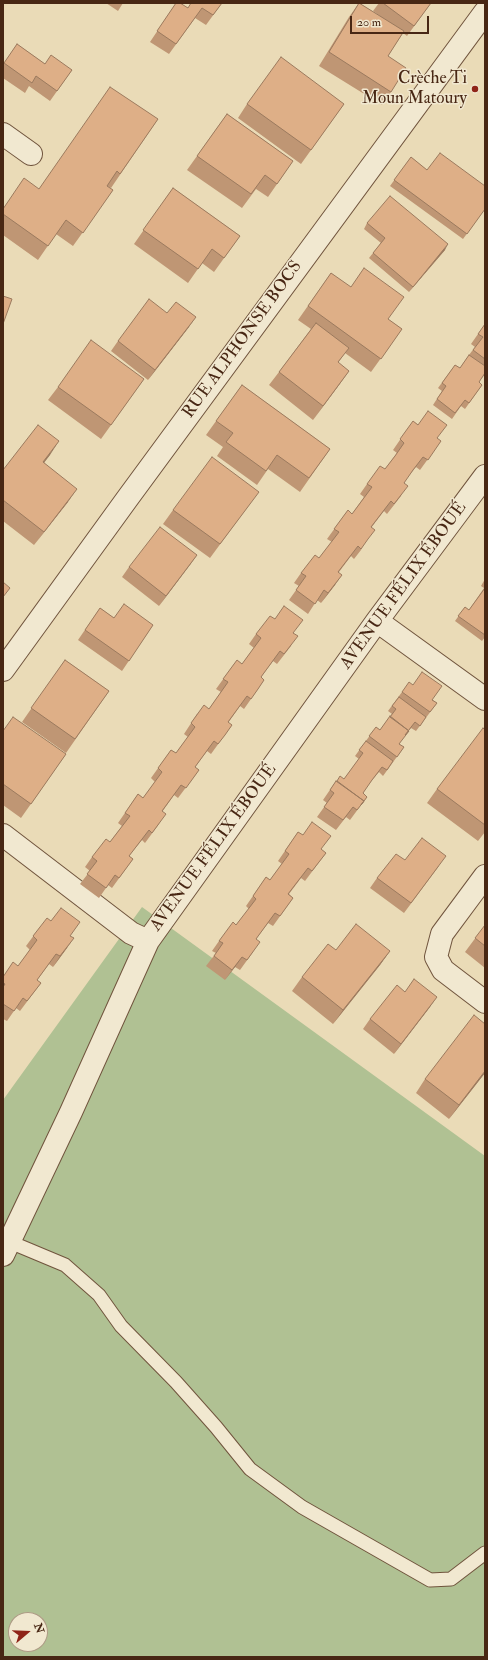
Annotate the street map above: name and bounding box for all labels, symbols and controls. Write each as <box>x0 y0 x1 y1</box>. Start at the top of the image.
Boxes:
scale bar <box>352 8 431 34</box>
text: 20 m <box>357 15 381 30</box>
place label: Crèche Ti Moun Matoury <box>362 69 467 109</box>
marker: Crèche Ti Moun Matoury <box>470 84 480 94</box>
street label: RUE ALPHONSE BOCS <box>179 257 307 423</box>
street label: AVENUE FÉLIX ÉBOUÉ <box>336 498 472 674</box>
street label: AVENUE FÉLIX ÉBOUÉ <box>146 760 282 936</box>
north arrow <box>8 1612 48 1652</box>
text: N <box>31 1621 47 1635</box>

